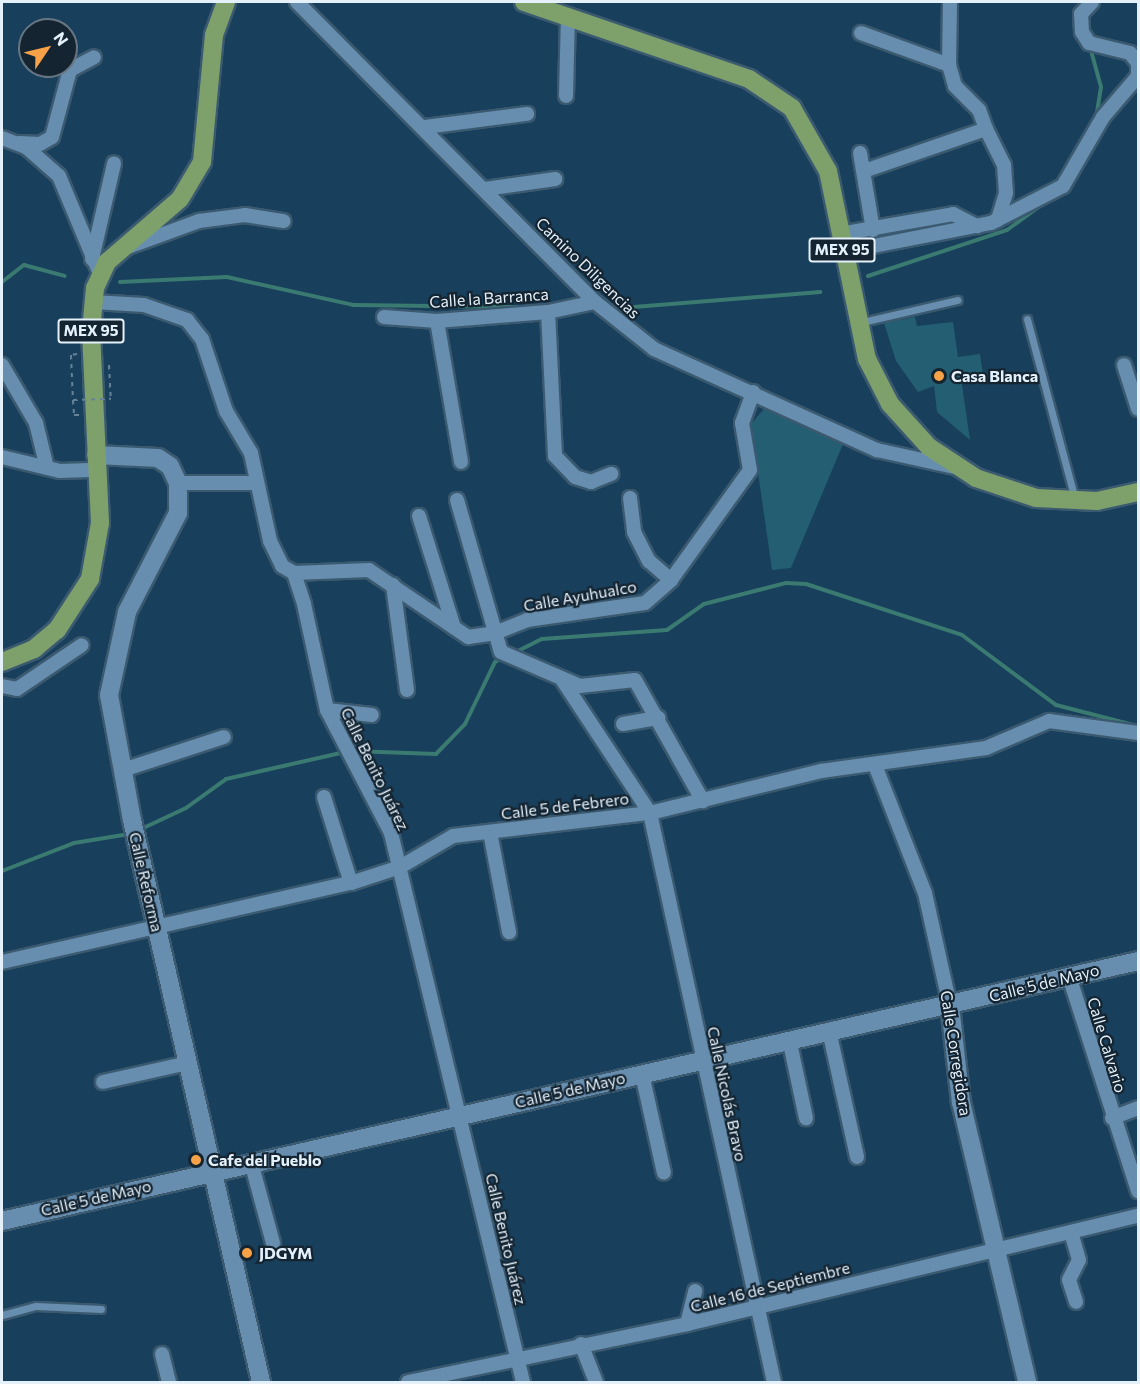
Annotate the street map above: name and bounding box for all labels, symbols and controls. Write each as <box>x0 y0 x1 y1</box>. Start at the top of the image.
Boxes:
north arrow <box>18 18 78 78</box>
text: N <box>50 28 73 49</box>
street label: Camino Diligencias <box>532 213 644 323</box>
road number: MEX 95 <box>808 238 876 262</box>
street label: Calle la Barranca <box>429 284 549 312</box>
road number: MEX 95 <box>56 319 125 343</box>
place label: Casa Blanca <box>951 366 1038 386</box>
marker: Casa Blanca <box>932 369 946 383</box>
street label: Calle Ayuhualco <box>522 577 638 615</box>
street label: Calle Benito Juárez <box>337 704 413 834</box>
street label: Calle 5 de Febrero <box>500 789 630 823</box>
street label: Calle Reforma <box>125 830 167 934</box>
street label: Calle 5 de Mayo <box>987 960 1101 1006</box>
street label: Calle Corregidora <box>937 989 975 1117</box>
street label: Calle Calvario <box>1083 995 1131 1095</box>
street label: Calle Nicolás Bravo <box>703 1025 751 1163</box>
street label: Calle 5 de Mayo <box>513 1068 627 1112</box>
place label: Cafe del Pueblo <box>208 1150 322 1170</box>
marker: Cafe del Pueblo <box>189 1153 203 1167</box>
street label: Calle Benito Juárez <box>482 1171 530 1307</box>
street label: Calle 5 de Mayo <box>39 1176 153 1220</box>
place label: JDGYM <box>259 1243 312 1263</box>
marker: JDGYM <box>240 1246 254 1260</box>
street label: Calle 16 de Septiembre <box>688 1258 852 1316</box>

